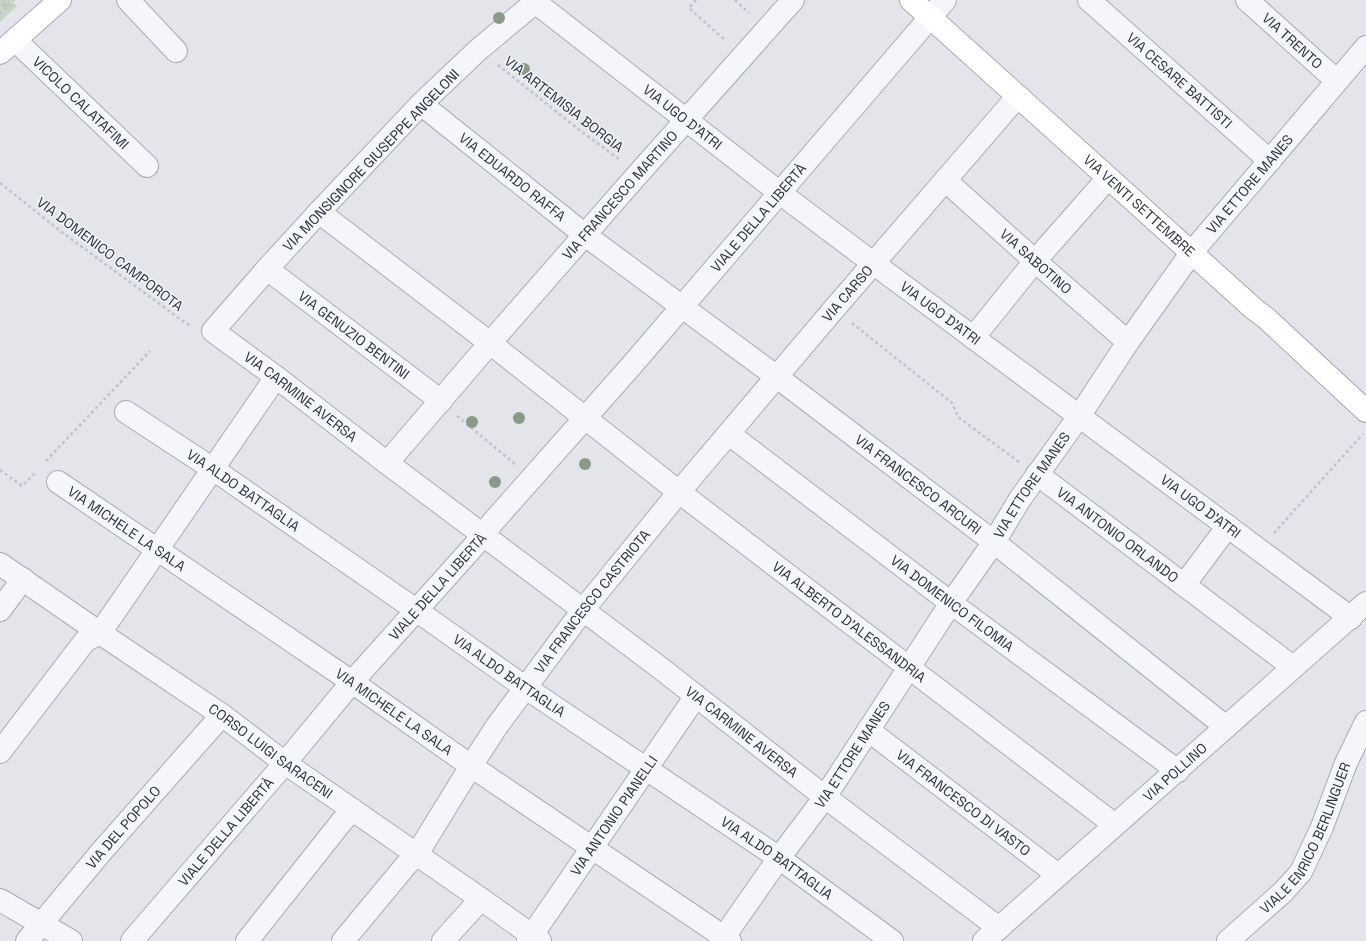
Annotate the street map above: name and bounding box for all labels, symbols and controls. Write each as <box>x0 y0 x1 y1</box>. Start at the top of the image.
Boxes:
street label: VIA TRENTO <box>1258 9 1326 73</box>
street label: VIA CESARE BATTISTI <box>1123 29 1236 132</box>
street label: VIA ARTEMISIA BORGIA <box>501 52 627 156</box>
street label: VICOLO CALATAFIMI <box>29 53 133 153</box>
street label: VIA MONSIGNORE GIUSEPPE ANGELONI <box>279 65 463 255</box>
street label: VIA UGO D'ATRI <box>639 80 726 153</box>
street label: VIA FRANCESCO MARTINO <box>558 127 682 263</box>
street label: VIA EDUARDO RAFFA <box>455 129 570 225</box>
street label: VIA ETTORE MANES <box>1202 131 1297 237</box>
street label: VIA VENTI SETTEMBRE <box>1079 151 1199 261</box>
street label: VIALE DELLA LIBERTÀ <box>707 159 810 276</box>
street label: VIA DOMENICO CAMPOROTA <box>33 193 187 315</box>
street label: VIA SABOTINO <box>996 225 1076 298</box>
street label: VIA CARSO <box>818 262 877 326</box>
street label: VIA UGO D'ATRI <box>897 277 984 349</box>
street label: VIA GENUZIO BENTINI <box>294 287 413 383</box>
street label: VIA CARMINE AVERSA <box>240 348 361 446</box>
street label: VIA ETTORE MANES <box>989 428 1074 542</box>
street label: VIA FRANCESCO ARCURI <box>851 430 985 538</box>
street label: VIA ALDO BATTAGLIA <box>183 445 303 536</box>
street label: VIA UGO D'ATRI <box>1157 470 1244 542</box>
street label: VIA MICHELE LA SALA <box>64 482 189 575</box>
street label: VIA ANTONIO ORLANDO <box>1053 483 1182 586</box>
street label: VIA FRANCESCO CASTRIOTA <box>530 526 654 677</box>
street label: VIALE DELLA LIBERTÀ <box>385 529 490 644</box>
street label: VIA DOMENICO FILOMIA <box>887 551 1018 655</box>
street label: VIA ALBERTO D'ALESSANDRIA <box>769 557 930 686</box>
street label: VIA ALDO BATTAGLIA <box>449 630 569 721</box>
street label: VIA MICHELE LA SALA <box>332 664 456 759</box>
street label: VIA CARMINE AVERSA <box>682 682 802 781</box>
street label: VIA ETTORE MANES <box>811 698 894 812</box>
street label: CORSO LUIGI SARACENI <box>205 700 336 802</box>
street label: VIA POLLINO <box>1139 739 1211 805</box>
street label: VIA FRANCESCO DI VASTO <box>893 746 1034 860</box>
street label: VIA ANTONIO PIANELLI <box>566 752 661 879</box>
street label: VIALE ENRICO BERLINGUER <box>1256 760 1354 918</box>
street label: VIALE DELLA LIBERTÀ <box>174 774 278 890</box>
street label: VIA DEL POPOLO <box>82 782 164 873</box>
street label: VIA ALDO BATTAGLIA <box>717 812 837 904</box>

